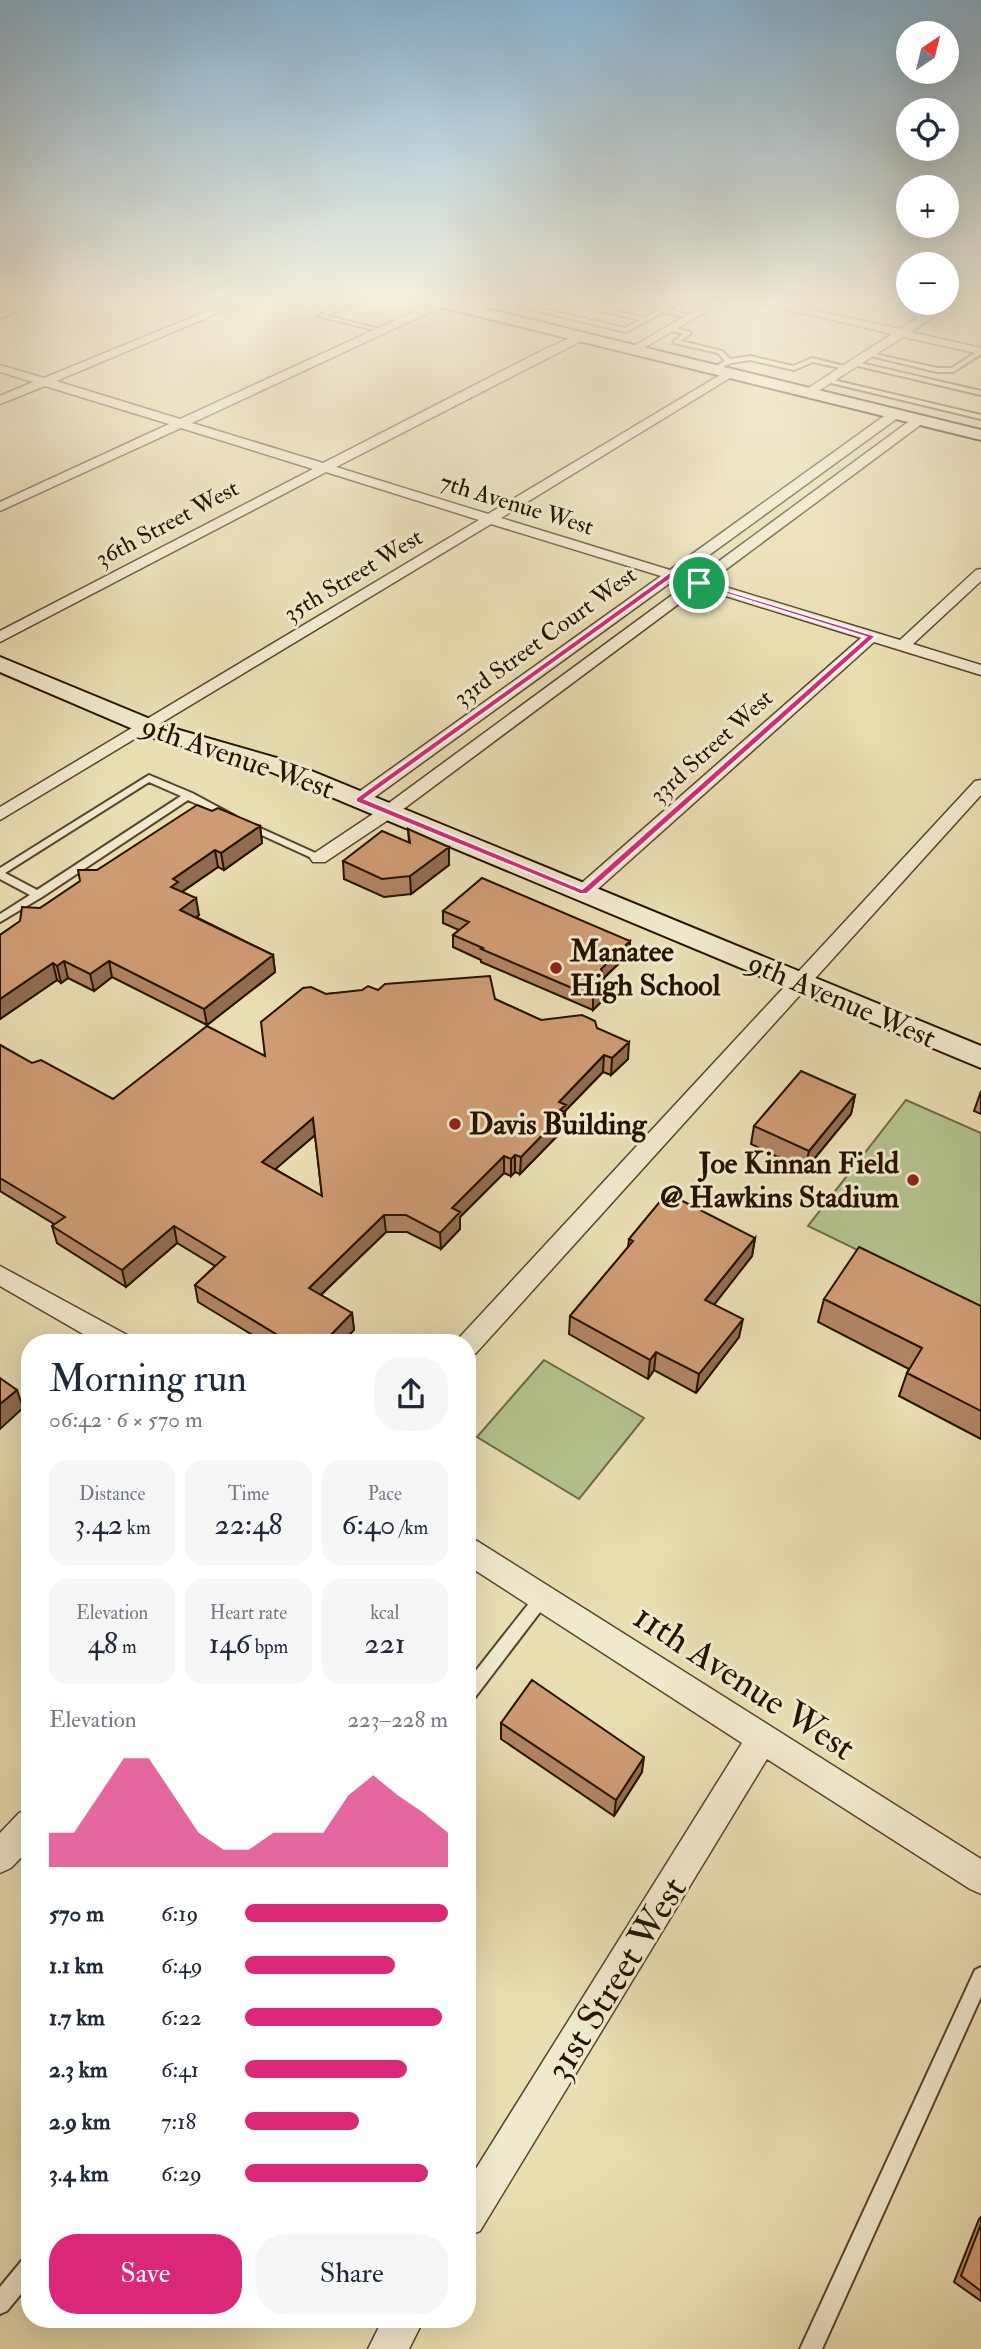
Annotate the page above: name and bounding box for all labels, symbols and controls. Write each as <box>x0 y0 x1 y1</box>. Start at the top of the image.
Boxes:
north arrow <box>896 21 959 84</box>
map controls <box>896 21 959 315</box>
button: locate <box>896 98 959 161</box>
button: + <box>896 175 959 238</box>
button: − <box>896 252 959 315</box>
street label: 7th Avenue West <box>436 466 598 543</box>
street label: 36th Street West <box>90 473 244 574</box>
street label: 35th Street West <box>278 522 428 629</box>
pin <box>669 553 729 613</box>
street label: 33rd Street Court West <box>448 559 643 713</box>
icon: arrive <box>680 564 718 602</box>
street label: 33rd Street West <box>643 683 780 810</box>
street label: 9th Avenue West <box>135 707 339 808</box>
place label: Manatee High School <box>569 933 721 1004</box>
street label: 9th Avenue West <box>740 943 942 1057</box>
marker: Manatee High School <box>548 960 564 976</box>
place label: Davis Building <box>469 1106 648 1143</box>
marker: Davis Building <box>447 1116 463 1132</box>
place label: Joe Kinnan Field @ Hawkins Stadium <box>660 1145 900 1216</box>
marker: Joe Kinnan Field @ Hawkins Stadium <box>905 1172 921 1188</box>
text: Morning run <box>49 1355 247 1403</box>
button: share <box>374 1357 448 1431</box>
text: 06:42 · 6 × 570 m <box>49 1405 203 1434</box>
text: Distance <box>79 1482 145 1506</box>
text: Time <box>228 1482 269 1506</box>
text: Pace <box>368 1482 402 1506</box>
text: 3.42 <box>74 1506 123 1543</box>
text: 22:48 <box>214 1506 283 1543</box>
text: 6:40 <box>341 1506 396 1543</box>
text: km <box>123 1516 151 1540</box>
text: /km <box>396 1516 428 1540</box>
street label: 11th Avenue West <box>624 1593 864 1771</box>
text: Elevation <box>76 1601 148 1625</box>
text: Heart rate <box>210 1601 287 1625</box>
text: kcal <box>370 1601 399 1625</box>
text: 48 <box>88 1625 118 1662</box>
text: 146 <box>209 1625 251 1662</box>
text: 221 <box>364 1625 405 1662</box>
text: m <box>118 1635 137 1659</box>
text: bpm <box>251 1635 288 1659</box>
text: Elevation <box>49 1705 137 1734</box>
text: 223–228 m <box>347 1705 448 1734</box>
street label: 31st Street West <box>535 1868 697 2089</box>
text: 570 m <box>49 1899 104 1928</box>
text: 6:19 <box>161 1899 198 1928</box>
text: 1.1 km <box>49 1951 104 1980</box>
text: 6:49 <box>161 1951 202 1980</box>
text: 1.7 km <box>49 2003 105 2032</box>
text: 6:22 <box>161 2003 202 2032</box>
text: 2.3 km <box>49 2055 108 2084</box>
text: 6:41 <box>161 2055 199 2084</box>
text: 2.9 km <box>49 2107 111 2136</box>
text: 7:18 <box>161 2107 196 2136</box>
text: 3.4 km <box>49 2159 109 2188</box>
text: 6:29 <box>161 2159 202 2188</box>
button: Save <box>49 2234 242 2314</box>
button: Share <box>256 2234 448 2314</box>

